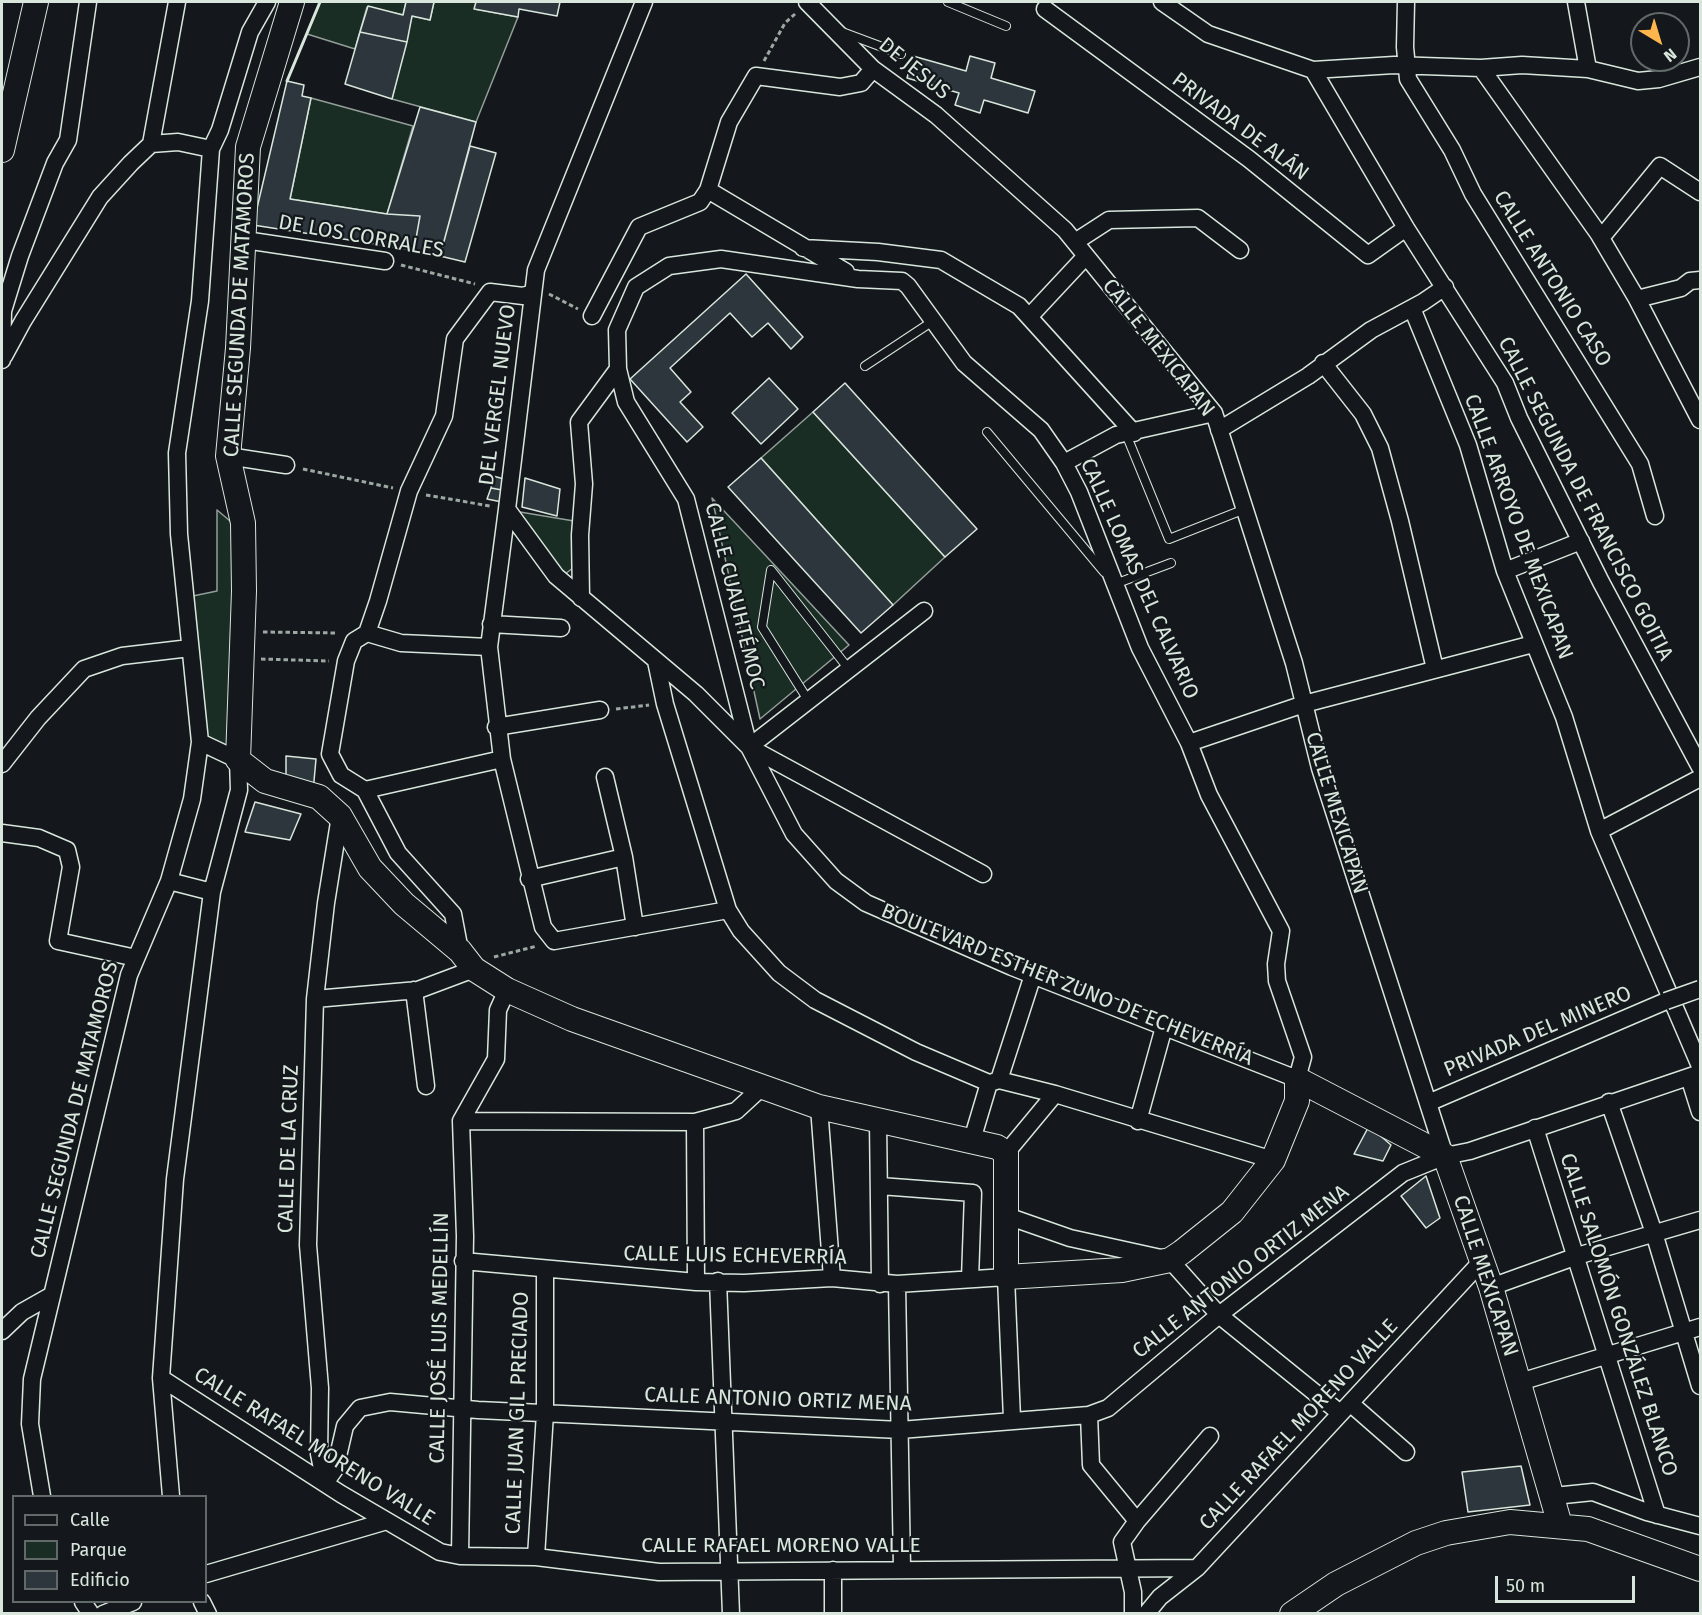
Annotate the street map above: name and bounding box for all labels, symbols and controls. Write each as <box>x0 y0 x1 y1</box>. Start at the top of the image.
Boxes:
north arrow <box>1630 12 1690 72</box>
street label: DE JESUS <box>873 33 955 105</box>
text: N <box>1660 44 1680 66</box>
street label: PRIVADA DE ALÁN <box>1167 67 1313 187</box>
street label: CALLE SEGUNDA DE MATAMOROS <box>219 152 261 458</box>
street label: CALLE ANTONIO CASO <box>1488 186 1616 372</box>
street label: DE LOS CORRALES <box>276 210 446 264</box>
street label: CALLE MEXICAPAN <box>1096 274 1220 422</box>
street label: DEL VERGEL NUEVO <box>474 303 522 487</box>
street label: CALLE SEGUNDA DE FRANCISCO GOITIA <box>1492 333 1678 665</box>
street label: CALLE ARROYO DE MEXICAPAN <box>1458 391 1578 663</box>
street label: CALLE LOMAS DEL CALVARIO <box>1074 455 1204 703</box>
street label: CALLE CUAUHTÉMOC <box>699 500 769 692</box>
street label: CALLE MEXICAPAN <box>1299 729 1373 897</box>
street label: BOULEVARD ESTHER ZUNO DE ECHEVERRÍA <box>877 899 1257 1071</box>
street label: CALLE SEGUNDA DE MATAMOROS <box>26 959 124 1261</box>
street label: PRIVADA DEL MINERO <box>1440 981 1636 1083</box>
street label: CALLE DE LA CRUZ <box>273 1064 305 1234</box>
street label: CALLE SALOMÓN GONZÁLEZ BLANCO <box>1554 1150 1682 1480</box>
street label: CALLE ANTONIO ORTIZ MENA <box>1128 1180 1354 1364</box>
street label: CALLE MEXICAPAN <box>1447 1192 1523 1360</box>
street label: CALLE JOSÉ LUIS MEDELLÍN <box>425 1212 455 1464</box>
street label: CALLE LUIS ECHEVERRÍA <box>623 1241 847 1271</box>
street label: CALLE JUAN GIL PRECIADO <box>501 1291 535 1535</box>
street label: CALLE RAFAEL MORENO VALLE <box>1195 1314 1403 1536</box>
street label: CALLE RAFAEL MORENO VALLE <box>189 1362 439 1532</box>
street label: CALLE ANTONIO ORTIZ MENA <box>644 1383 912 1417</box>
legend <box>12 1495 207 1603</box>
text: Calle <box>70 1509 110 1531</box>
street label: CALLE RAFAEL MORENO VALLE <box>641 1533 921 1559</box>
text: Parque <box>70 1539 127 1561</box>
scale bar <box>1498 1564 1638 1602</box>
text: Edificio <box>70 1569 130 1591</box>
text: 50 m <box>1506 1575 1545 1597</box>

